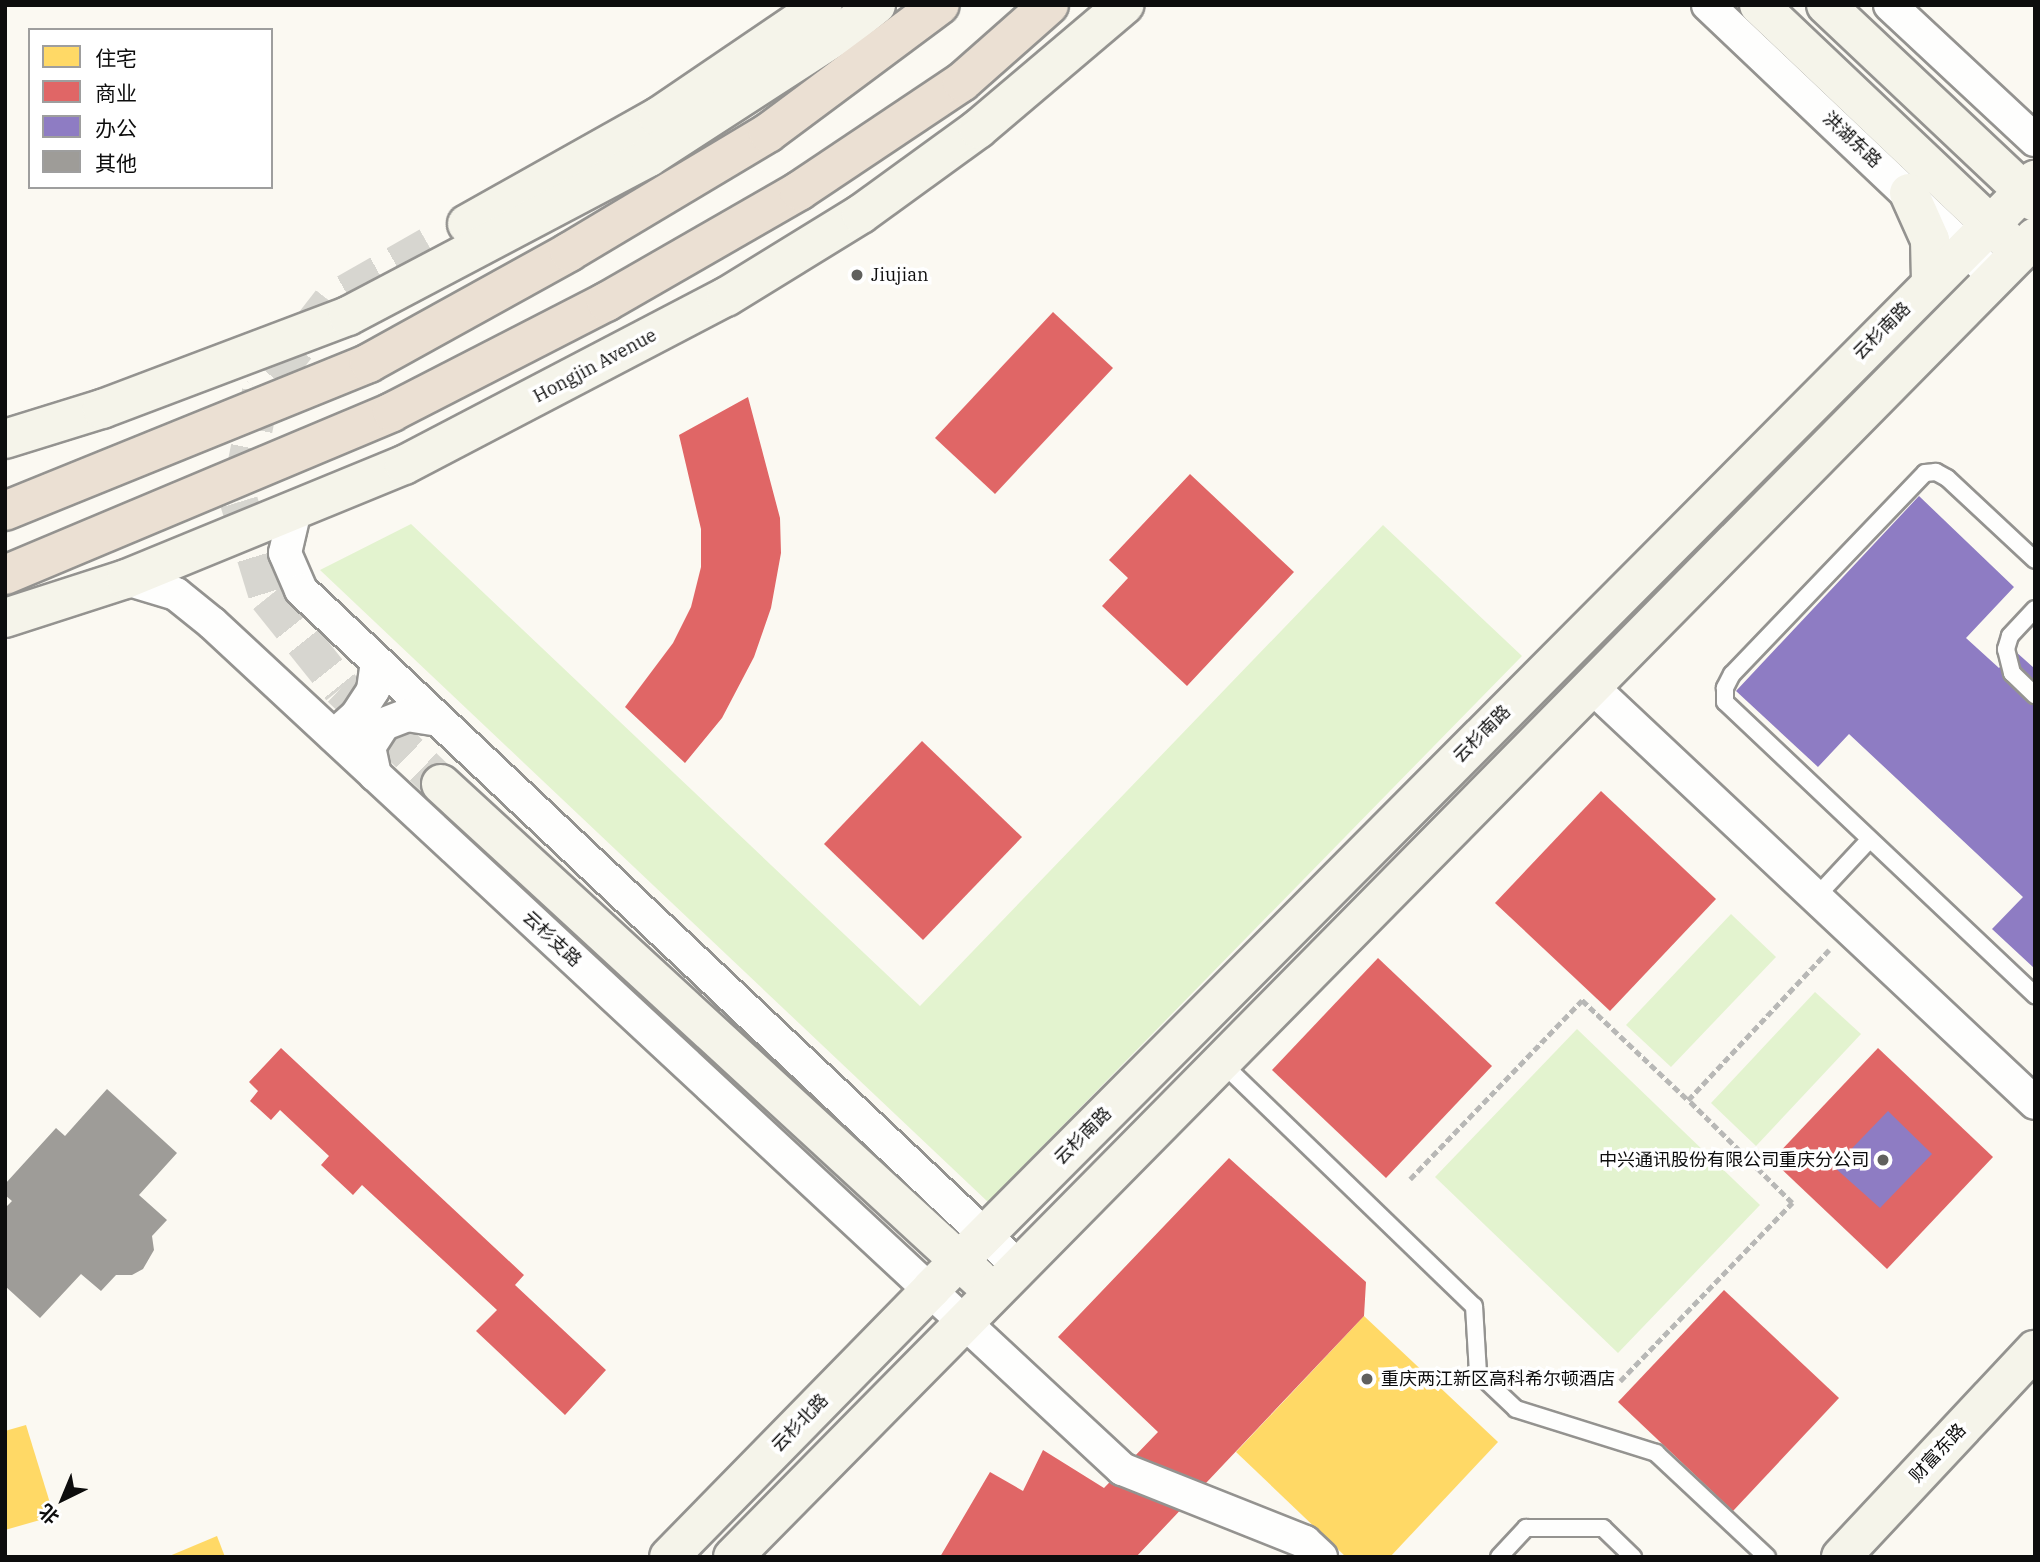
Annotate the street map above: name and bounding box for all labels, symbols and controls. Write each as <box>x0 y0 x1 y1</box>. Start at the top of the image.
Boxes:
legend <box>28 28 273 189</box>
text: 住宅 <box>95 44 137 72</box>
text: 商业 <box>95 79 137 107</box>
street label: 洪湖东路 <box>1818 108 1886 172</box>
text: 办公 <box>95 114 137 142</box>
text: 其他 <box>95 149 137 177</box>
place label: Jiujian <box>871 264 928 286</box>
marker: Jiujian <box>849 267 865 283</box>
street label: 云杉南路 <box>1849 298 1915 364</box>
street label: Hongjin Avenue <box>530 324 660 408</box>
street label: 云杉南路 <box>1449 701 1515 767</box>
street label: 云杉支路 <box>518 907 586 971</box>
street label: 云杉南路 <box>1050 1103 1116 1169</box>
place label: 中兴通讯股份有限公司重庆分公司 <box>1599 1149 1869 1171</box>
marker: 中兴通讯股份有限公司重庆分公司 <box>1875 1152 1891 1168</box>
place label: 重庆两江新区高科希尔顿酒店 <box>1381 1368 1615 1390</box>
marker: 重庆两江新区高科希尔顿酒店 <box>1359 1371 1375 1387</box>
street label: 云杉北路 <box>767 1390 833 1456</box>
street label: 财富东路 <box>1906 1419 1970 1487</box>
north arrow <box>28 1464 98 1534</box>
text: 北 <box>34 1499 64 1530</box>

